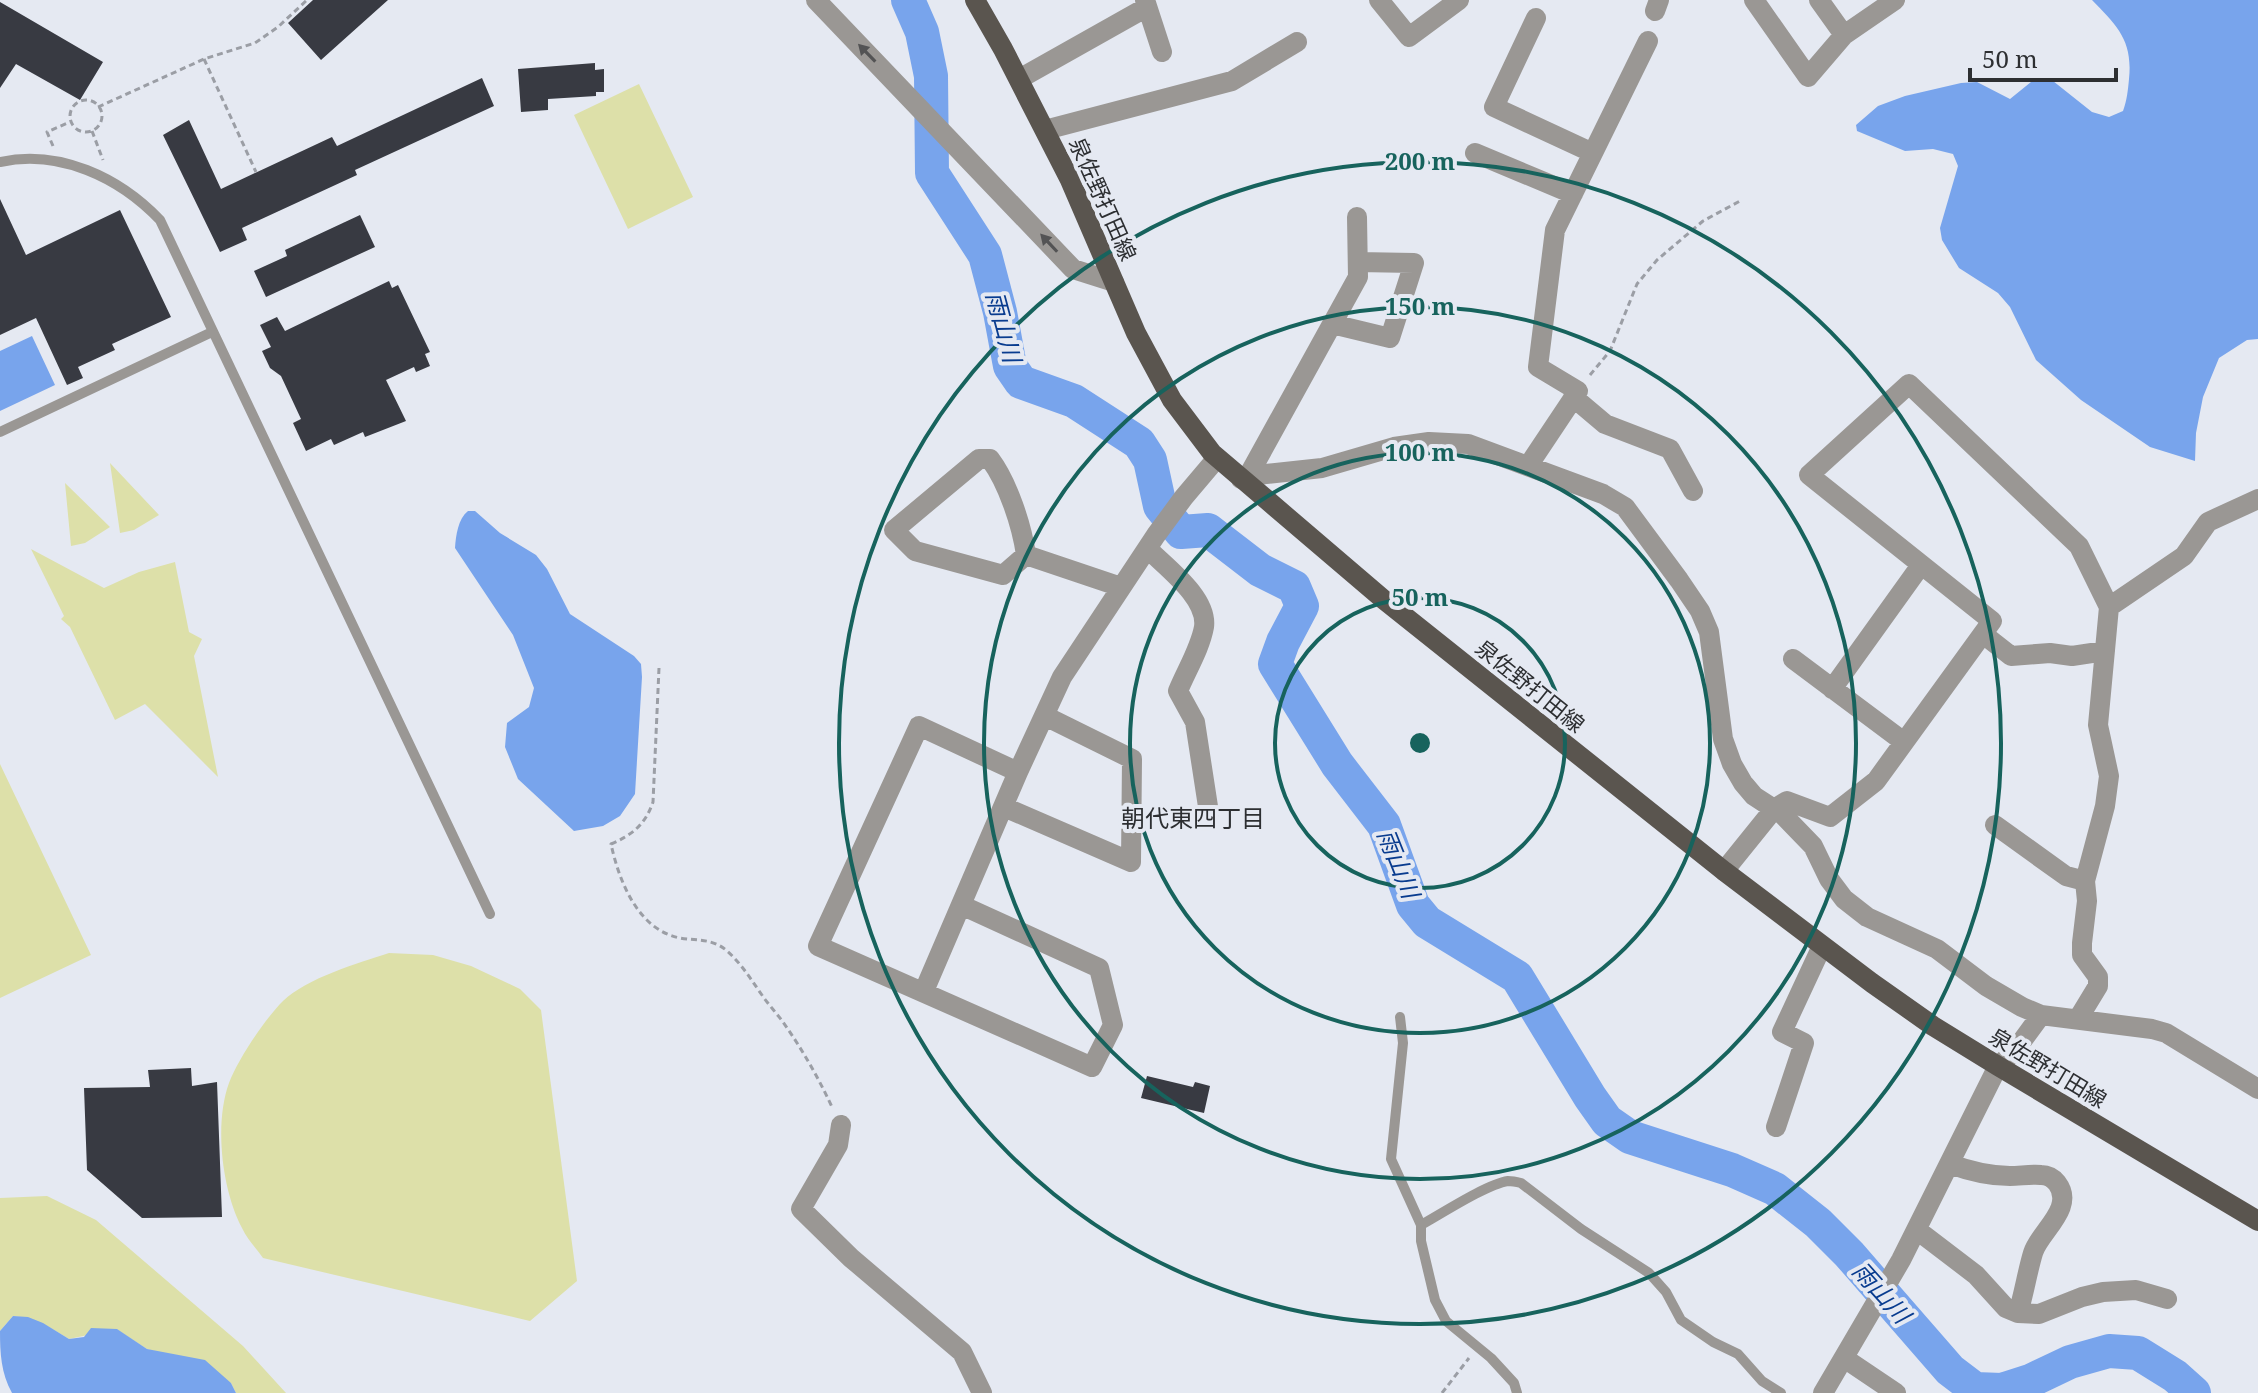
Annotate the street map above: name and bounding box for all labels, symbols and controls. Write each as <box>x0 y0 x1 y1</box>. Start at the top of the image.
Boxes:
scale bar <box>1970 32 2116 82</box>
text: 50 m <box>1982 42 2038 75</box>
one-way arrow <box>858 44 877 63</box>
street label: 泉佐野打田線 <box>1063 132 1144 265</box>
text: 200 m <box>1385 144 1456 177</box>
one-way arrow <box>1040 234 1058 253</box>
water label: 雨山川 <box>979 288 1030 369</box>
text: 150 m <box>1385 289 1456 322</box>
text: 100 m <box>1385 435 1456 468</box>
text: 50 m <box>1391 580 1449 613</box>
street label: 泉佐野打田線 <box>1470 632 1591 738</box>
centre of rings <box>1406 729 1434 757</box>
district label: 朝代東四丁目 <box>1121 801 1265 834</box>
water label: 雨山川 <box>1371 824 1429 906</box>
street label: 泉佐野打田線 <box>1984 1020 2113 1114</box>
water label: 雨山川 <box>1846 1254 1920 1332</box>

